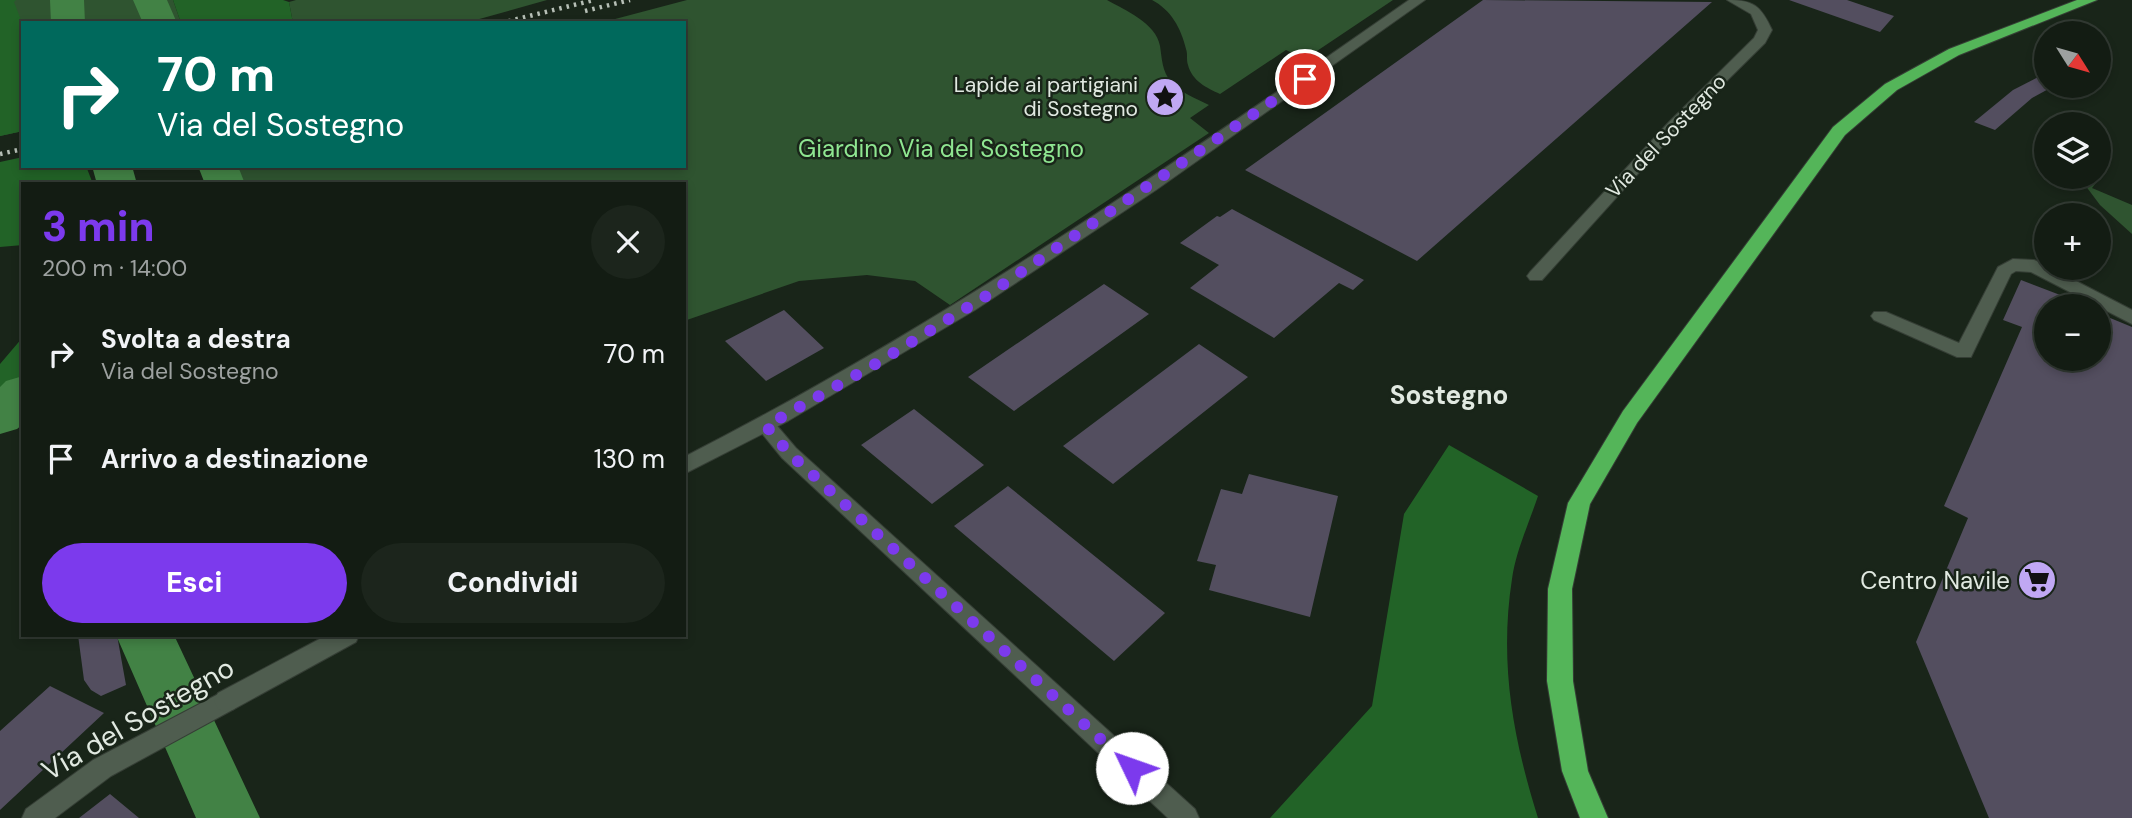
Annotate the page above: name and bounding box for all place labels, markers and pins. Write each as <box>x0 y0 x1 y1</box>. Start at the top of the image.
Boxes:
pin <box>1275 49 1335 109</box>
place label: Lapide ai partigiani di Sostegno <box>954 71 1138 123</box>
place icon: Lapide ai partigiani di Sostegno <box>1144 76 1186 118</box>
supermarket icon: Centro Navile <box>2016 559 2058 601</box>
place label: Centro Navile <box>1860 565 2010 596</box>

